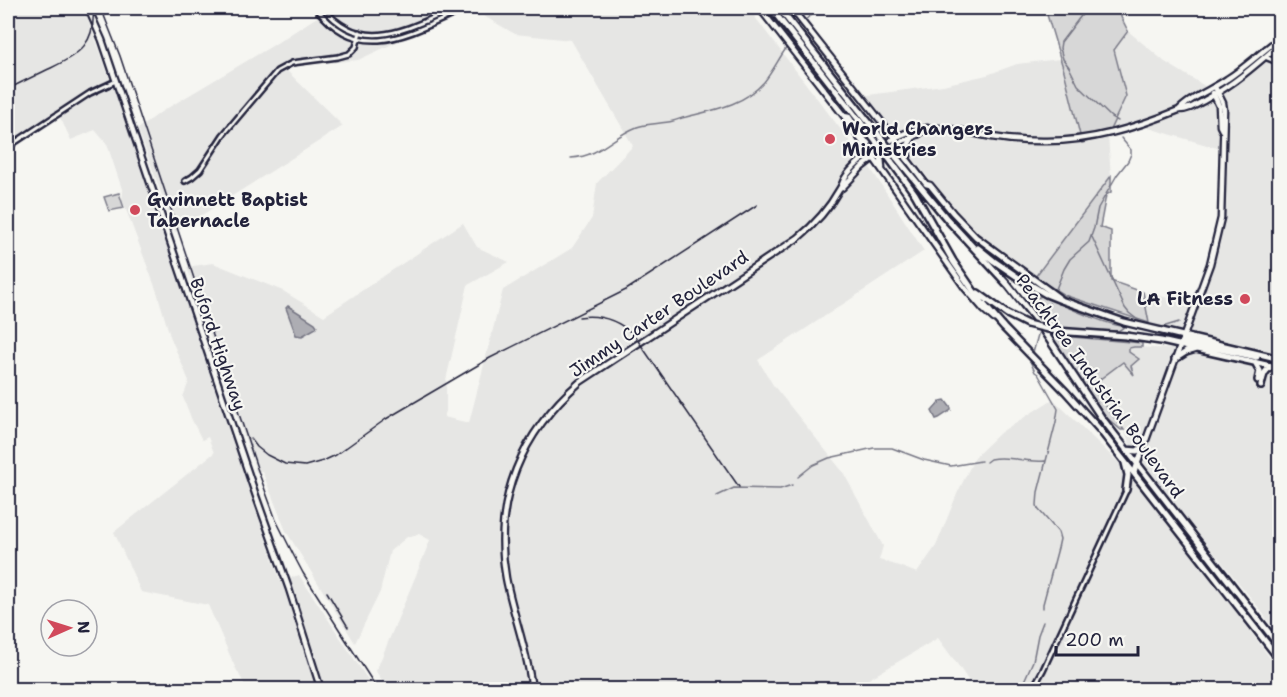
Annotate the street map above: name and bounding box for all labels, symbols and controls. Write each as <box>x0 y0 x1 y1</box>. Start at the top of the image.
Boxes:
place label: World Changers Ministries <box>842 117 993 162</box>
marker: World Changers Ministries <box>823 132 837 146</box>
place label: Gwinnett Baptist Tabernacle <box>147 188 308 233</box>
marker: Gwinnett Baptist Tabernacle <box>128 203 142 217</box>
street label: Jimmy Carter Boulevard <box>565 245 753 383</box>
street label: Peachtree Industrial Boulevard <box>1010 269 1190 503</box>
street label: Buford Highway <box>184 274 252 414</box>
place label: LA Fitness <box>1137 287 1233 311</box>
marker: LA Fitness <box>1238 292 1252 306</box>
north arrow <box>39 598 99 658</box>
scale bar <box>1056 619 1138 657</box>
text: N <box>73 620 94 634</box>
text: 200 m <box>1065 628 1124 652</box>

